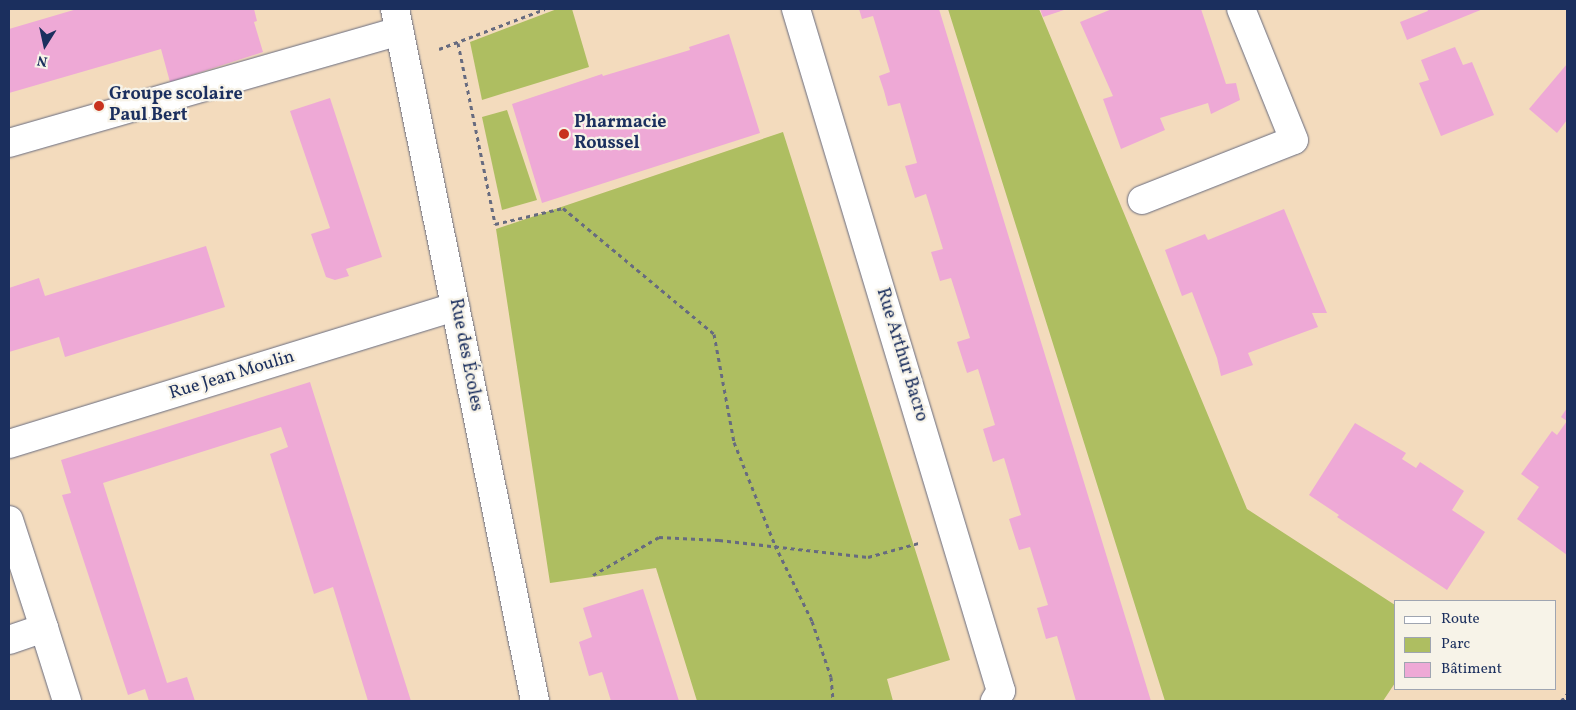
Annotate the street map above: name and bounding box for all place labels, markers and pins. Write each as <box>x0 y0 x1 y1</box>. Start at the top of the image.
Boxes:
place label: Groupe scolaire Paul Bert <box>109 85 243 128</box>
marker: Groupe scolaire Paul Bert <box>93 100 105 112</box>
place label: Pharmacie Roussel <box>574 113 667 156</box>
marker: Pharmacie Roussel <box>558 128 570 140</box>

